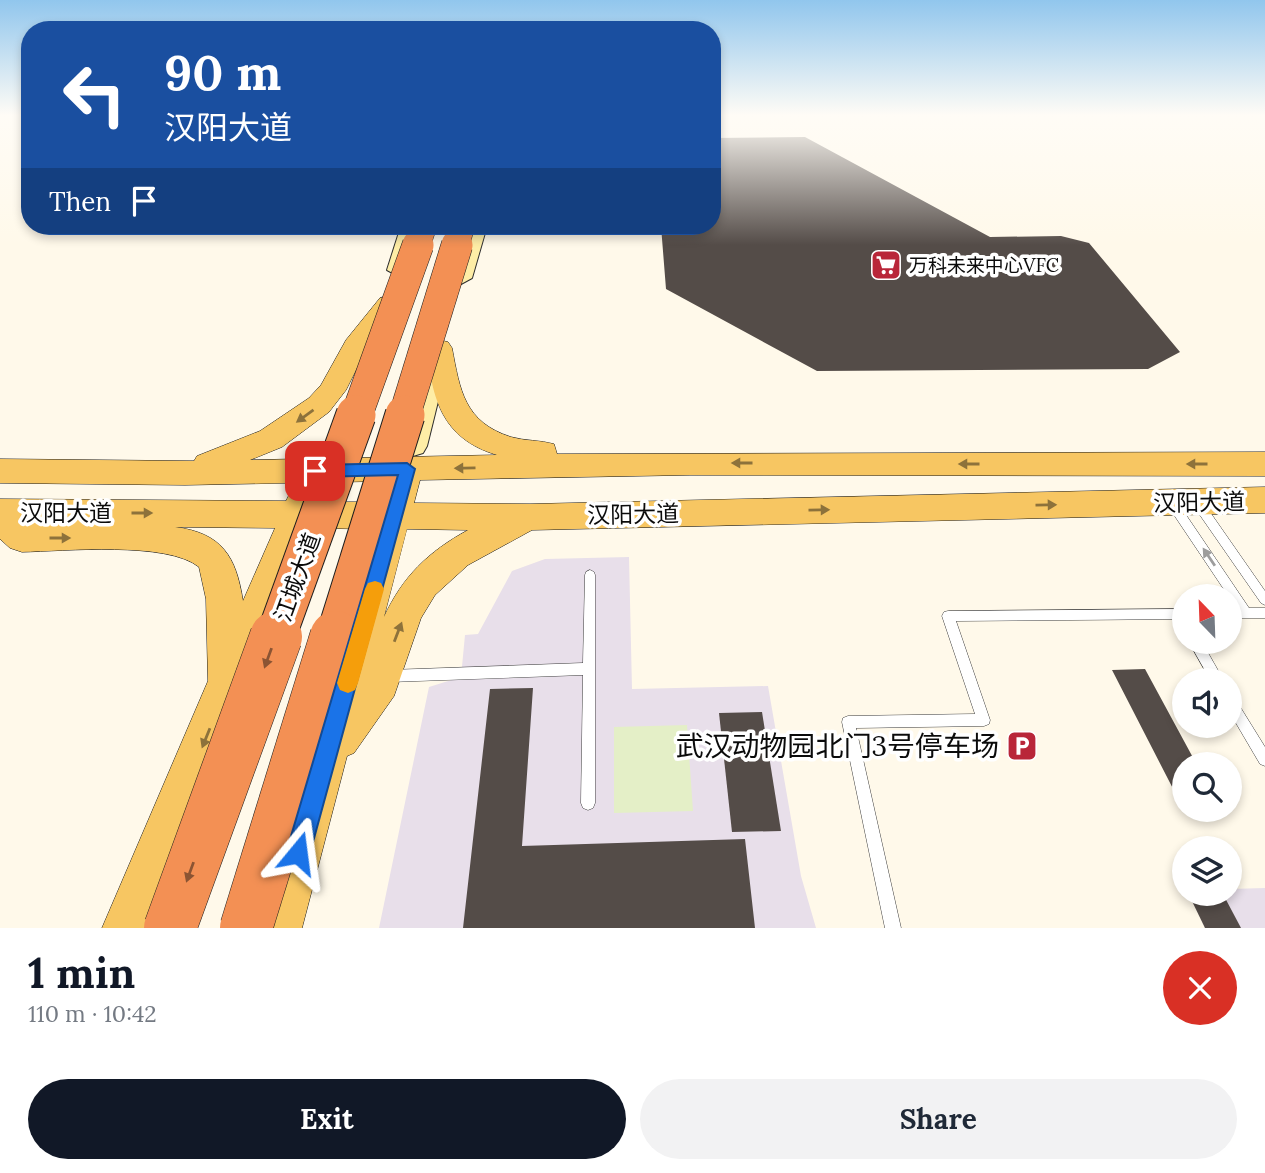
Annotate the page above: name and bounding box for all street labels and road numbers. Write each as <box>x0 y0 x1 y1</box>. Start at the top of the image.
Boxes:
street label: 汉阳大道 <box>1153 487 1245 517</box>
street label: 汉阳大道 <box>20 498 112 527</box>
street label: 汉阳大道 <box>587 499 679 529</box>
street label: 江城大道 <box>268 529 326 625</box>

